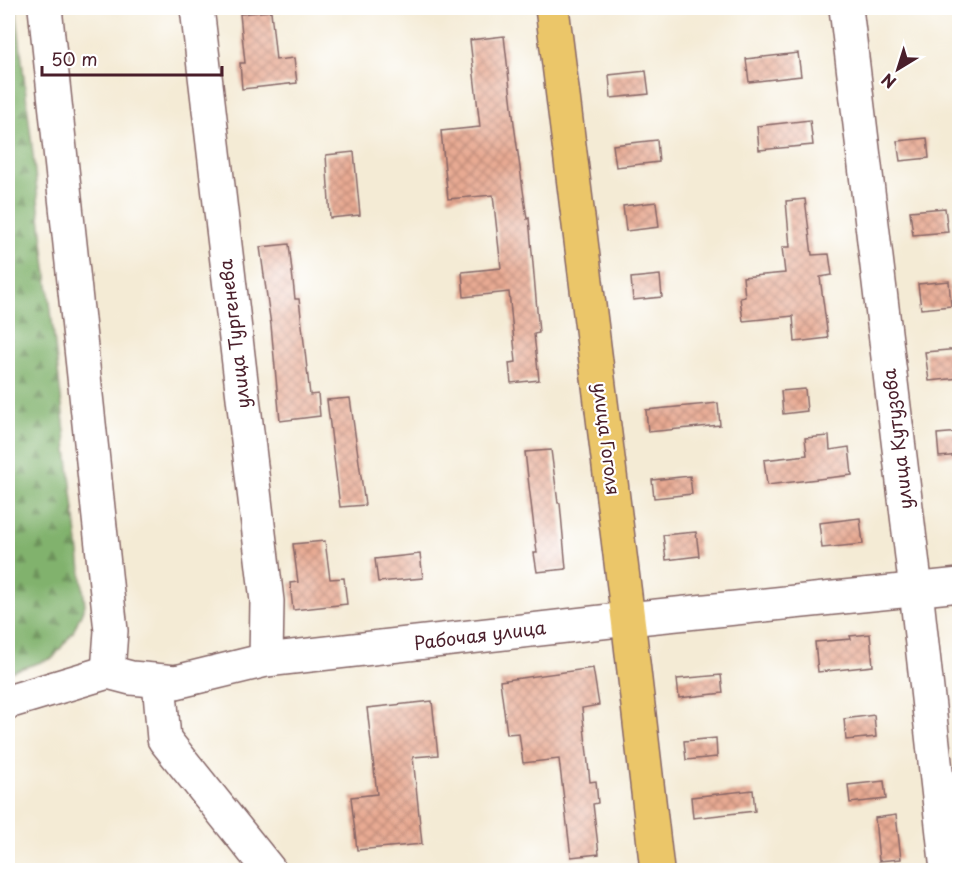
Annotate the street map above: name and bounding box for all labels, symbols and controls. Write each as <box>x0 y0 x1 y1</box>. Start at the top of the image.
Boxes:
scale bar <box>42 39 222 77</box>
north arrow <box>868 39 928 99</box>
text: 50 m <box>51 45 98 72</box>
text: N <box>876 68 901 95</box>
street label: улица Тургенева <box>211 257 256 410</box>
street label: улица Кутузова <box>874 367 919 511</box>
street label: улица Гоголя <box>587 381 628 497</box>
street label: Рабочая улица <box>412 613 548 656</box>

